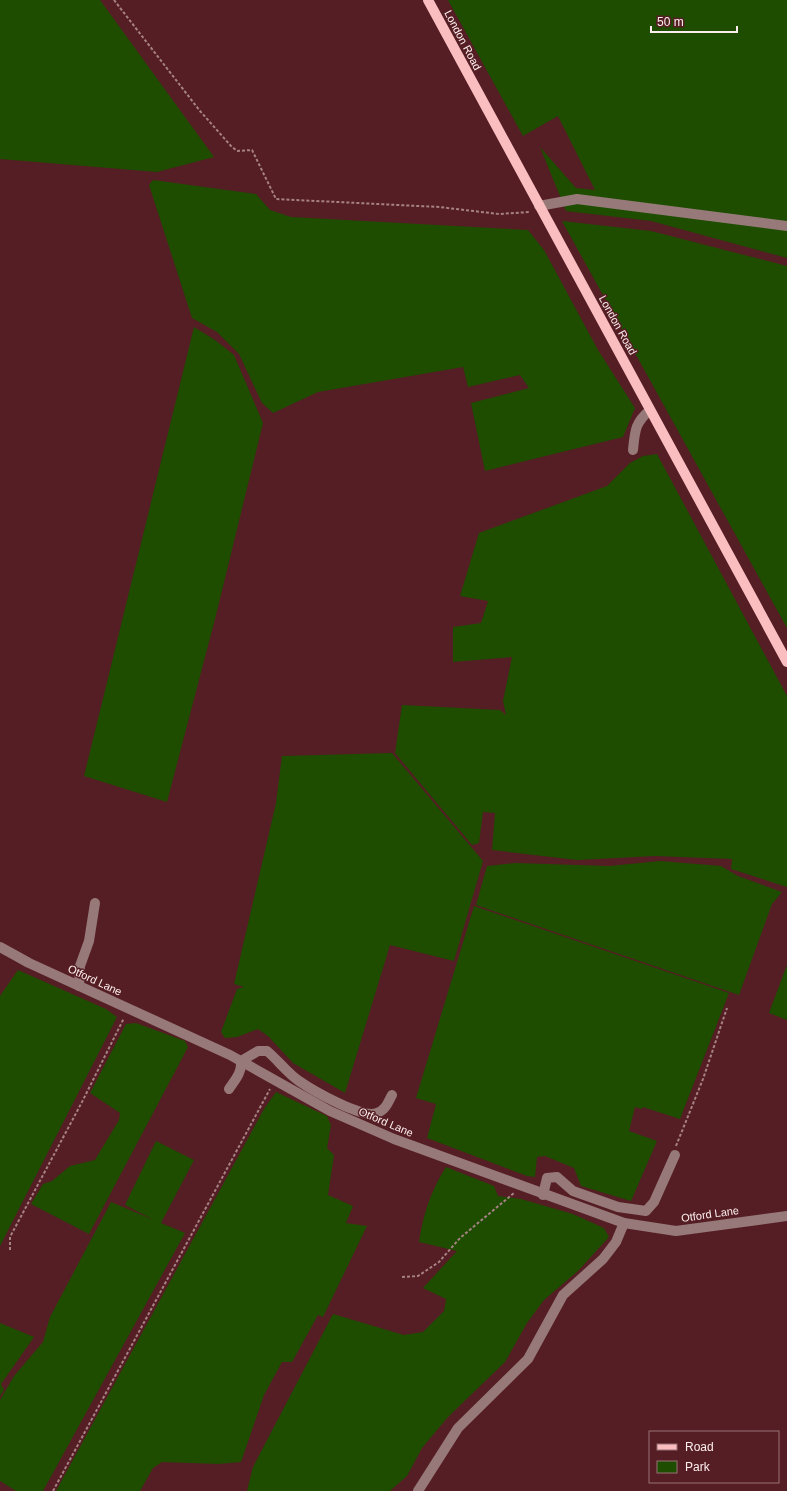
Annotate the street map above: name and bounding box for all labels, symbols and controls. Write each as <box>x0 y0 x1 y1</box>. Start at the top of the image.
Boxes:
street label: London Road <box>442 8 484 72</box>
scale bar <box>651 8 737 34</box>
text: 50 m <box>657 15 684 29</box>
street label: London Road <box>597 293 639 357</box>
street label: Otford Lane <box>66 962 124 998</box>
street label: Otford Lane <box>357 1105 415 1139</box>
street label: Otford Lane <box>680 1204 740 1224</box>
legend <box>649 1431 779 1483</box>
text: Road <box>685 1440 714 1454</box>
text: Park <box>685 1460 711 1474</box>

